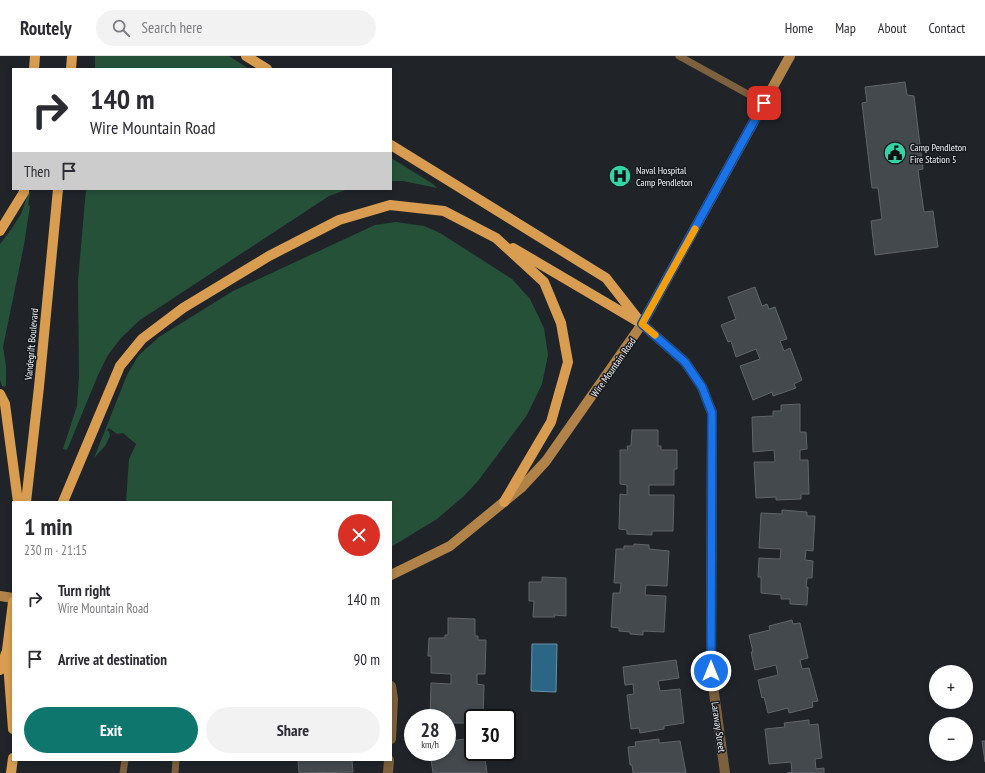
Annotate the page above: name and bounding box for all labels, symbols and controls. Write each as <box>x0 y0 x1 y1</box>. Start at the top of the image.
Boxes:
search box <box>96 10 376 46</box>
text: Routely <box>20 16 72 40</box>
icon: search <box>110 17 132 39</box>
text: Search here <box>142 18 203 37</box>
text: Home <box>785 19 813 37</box>
text: Map <box>835 19 856 37</box>
text: About <box>878 19 907 37</box>
text: Contact <box>929 19 965 37</box>
text: 140 m <box>90 80 154 117</box>
icon: right <box>24 84 76 136</box>
pin <box>747 86 781 120</box>
icon: arrive <box>753 92 775 114</box>
text: Wire Mountain Road <box>90 116 216 139</box>
public building icon: Camp Pendleton Fire Station 5 <box>882 140 908 166</box>
place label: Camp Pendleton Fire Station 5 <box>910 141 966 166</box>
icon: arrive <box>58 160 80 182</box>
text: Then <box>24 162 50 181</box>
hospital icon: Naval Hospital Camp Pendleton <box>607 163 633 189</box>
place label: Naval Hospital Camp Pendleton <box>636 164 692 189</box>
street label: Vandegrift Boulevard <box>22 308 41 382</box>
street label: Wire Mountain Road <box>588 335 639 400</box>
text: 1 min <box>24 511 72 542</box>
button: close <box>338 514 380 556</box>
text: 230 m · 21:15 <box>24 542 87 559</box>
text: Turn right <box>58 581 110 600</box>
icon: right <box>24 588 46 610</box>
text: 140 m <box>347 590 380 609</box>
text: Wire Mountain Road <box>58 600 149 617</box>
icon: arrive <box>24 648 46 670</box>
text: Arrive at destination <box>58 650 167 669</box>
text: 90 m <box>354 650 380 669</box>
position arrow <box>690 650 732 692</box>
map controls <box>929 665 973 761</box>
button: + <box>929 665 973 709</box>
street label: Laraway Street <box>709 701 729 753</box>
button: Exit <box>24 707 198 753</box>
button: Share <box>206 707 380 753</box>
speed limit sign: 30 <box>464 709 516 761</box>
text: 28 <box>420 717 440 743</box>
button: − <box>929 717 973 761</box>
text: km/h <box>421 738 439 751</box>

